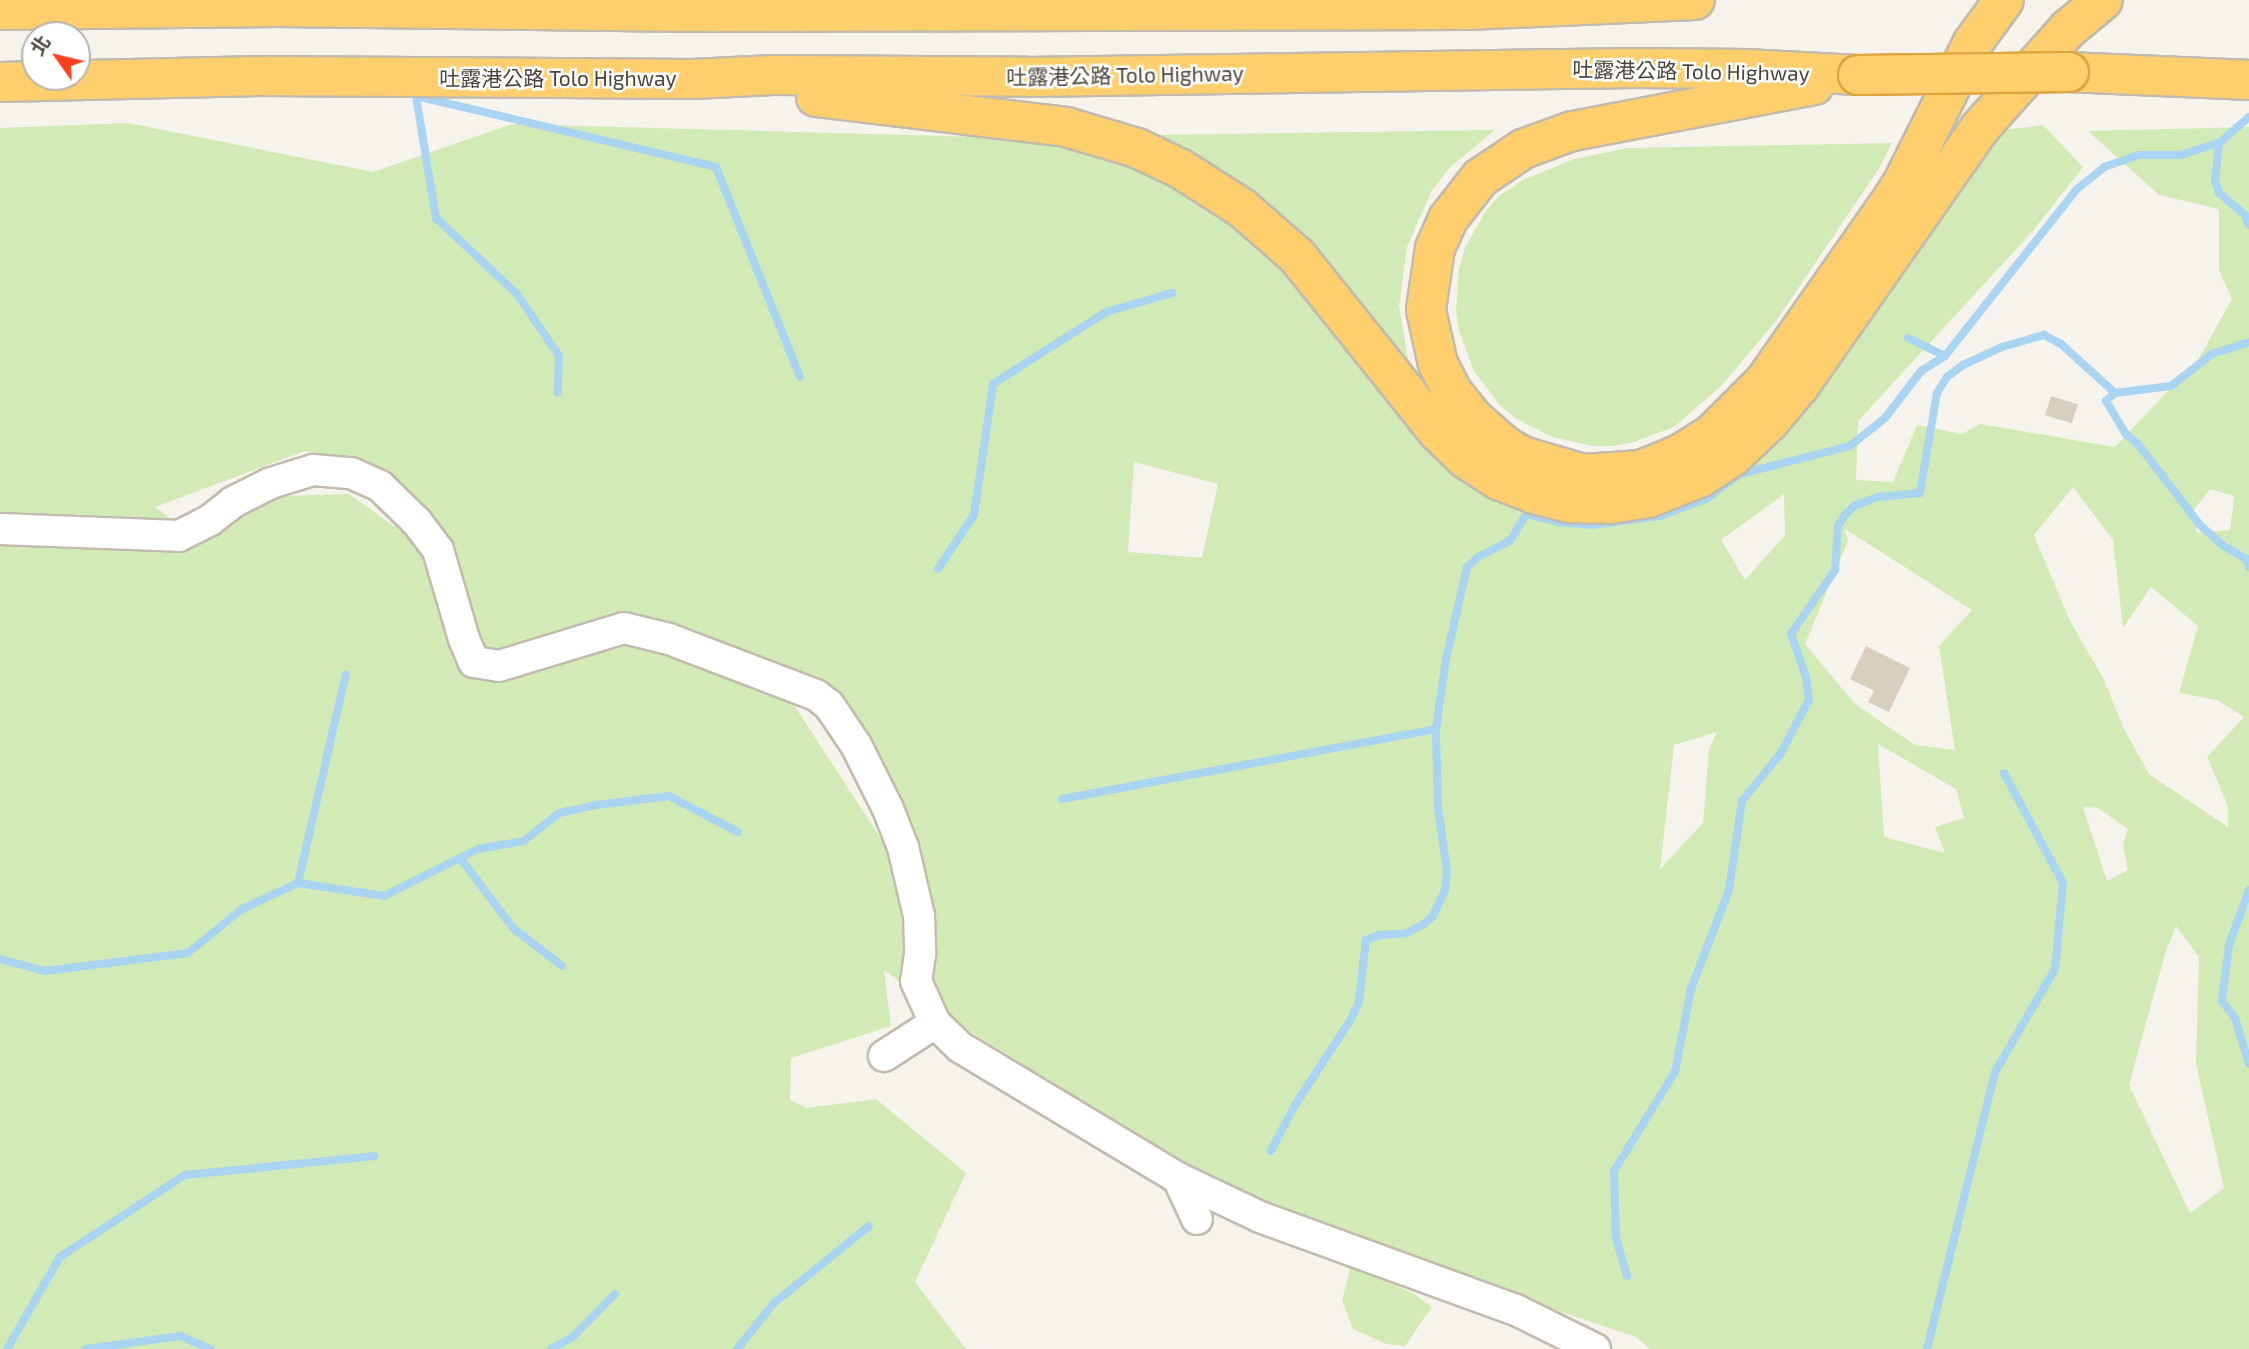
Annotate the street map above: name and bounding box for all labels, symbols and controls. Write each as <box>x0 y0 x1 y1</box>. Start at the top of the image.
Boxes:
north arrow <box>21 21 91 91</box>
text: 北 <box>25 31 55 59</box>
street label: 吐露港公路 Tolo Highway <box>1572 56 1810 86</box>
street label: 吐露港公路 Tolo Highway <box>1006 60 1244 90</box>
street label: 吐露港公路 Tolo Highway <box>439 65 677 91</box>

